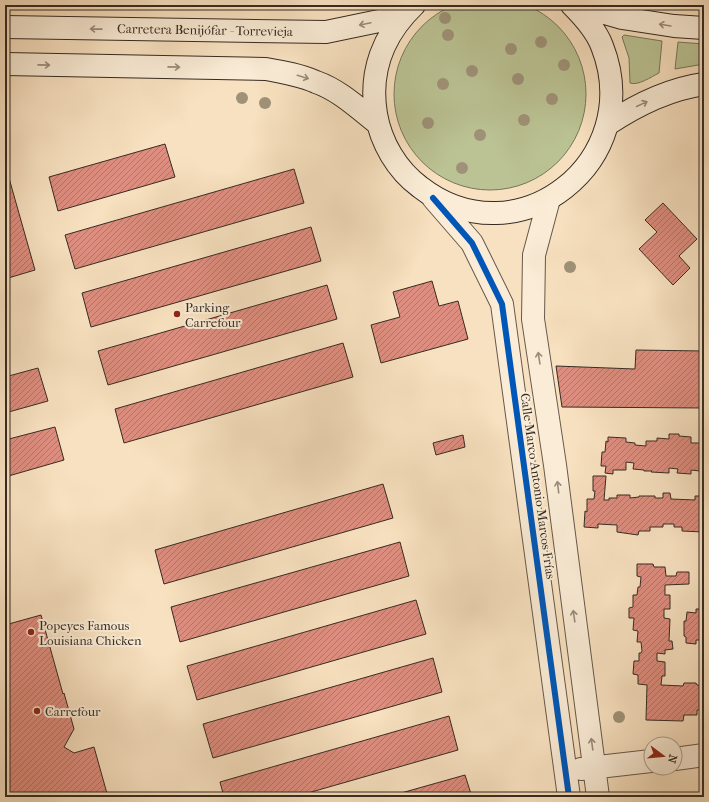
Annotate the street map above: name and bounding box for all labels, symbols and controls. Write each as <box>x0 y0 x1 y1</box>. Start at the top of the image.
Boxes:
one-way arrow <box>359 20 372 28</box>
street label: Carretera Benijófar - Torrevieja <box>117 21 294 39</box>
one-way arrow <box>659 21 672 29</box>
one-way arrow <box>90 25 103 33</box>
one-way arrow <box>37 61 50 69</box>
one-way arrow <box>167 64 180 71</box>
one-way arrow <box>296 74 309 81</box>
one-way arrow <box>636 100 648 107</box>
place label: Parking Carrefour <box>185 300 241 330</box>
marker: Parking Carrefour <box>172 309 182 319</box>
one-way arrow <box>535 352 543 365</box>
street label: Calle Marco Antonio Marcos Frías <box>518 392 559 580</box>
one-way arrow <box>554 481 562 494</box>
one-way arrow <box>570 610 578 623</box>
place label: Popeyes Famous Louisiana Chicken <box>39 618 142 648</box>
marker: Popeyes Famous Louisiana Chicken <box>26 627 36 637</box>
place label: Carrefour <box>45 704 101 719</box>
marker: Carrefour <box>32 706 42 716</box>
north arrow <box>643 736 683 776</box>
one-way arrow <box>588 738 595 751</box>
text: N <box>665 753 680 765</box>

